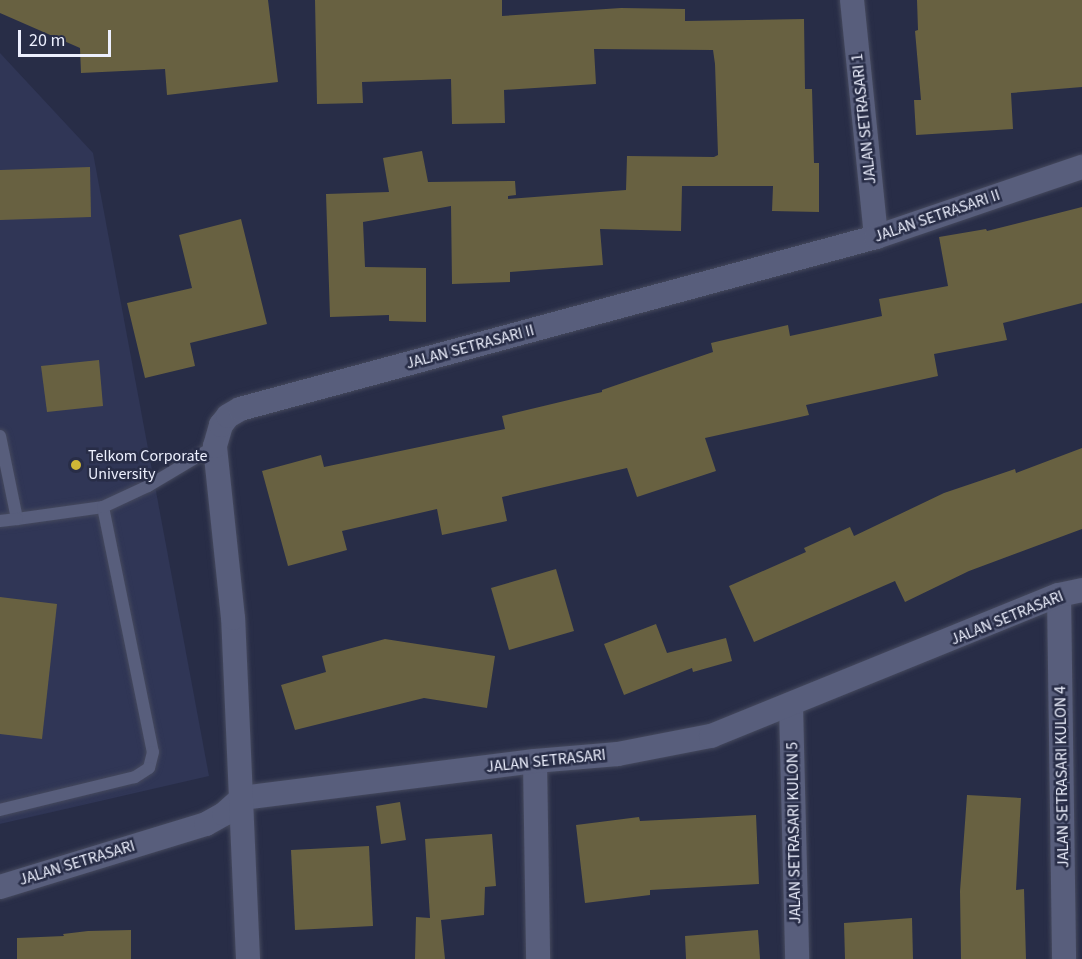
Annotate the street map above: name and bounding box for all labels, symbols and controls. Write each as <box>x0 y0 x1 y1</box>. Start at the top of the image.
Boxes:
scale bar <box>21 18 114 56</box>
text: 20 m <box>29 28 65 53</box>
street label: JALAN SETRASARI 1 <box>848 53 880 185</box>
street label: JALAN SETRASARI II <box>872 185 1002 247</box>
street label: JALAN SETRASARI II <box>404 321 536 373</box>
place label: Telkom Corporate University <box>88 446 207 484</box>
marker: Telkom Corporate University <box>69 458 83 472</box>
street label: JALAN SETRASARI <box>948 587 1066 649</box>
street label: JALAN SETRASARI KULON 4 <box>1051 686 1073 868</box>
street label: JALAN SETRASARI KULON 5 <box>783 742 805 924</box>
street label: JALAN SETRASARI <box>485 745 607 777</box>
street label: JALAN SETRASARI <box>17 836 137 890</box>

